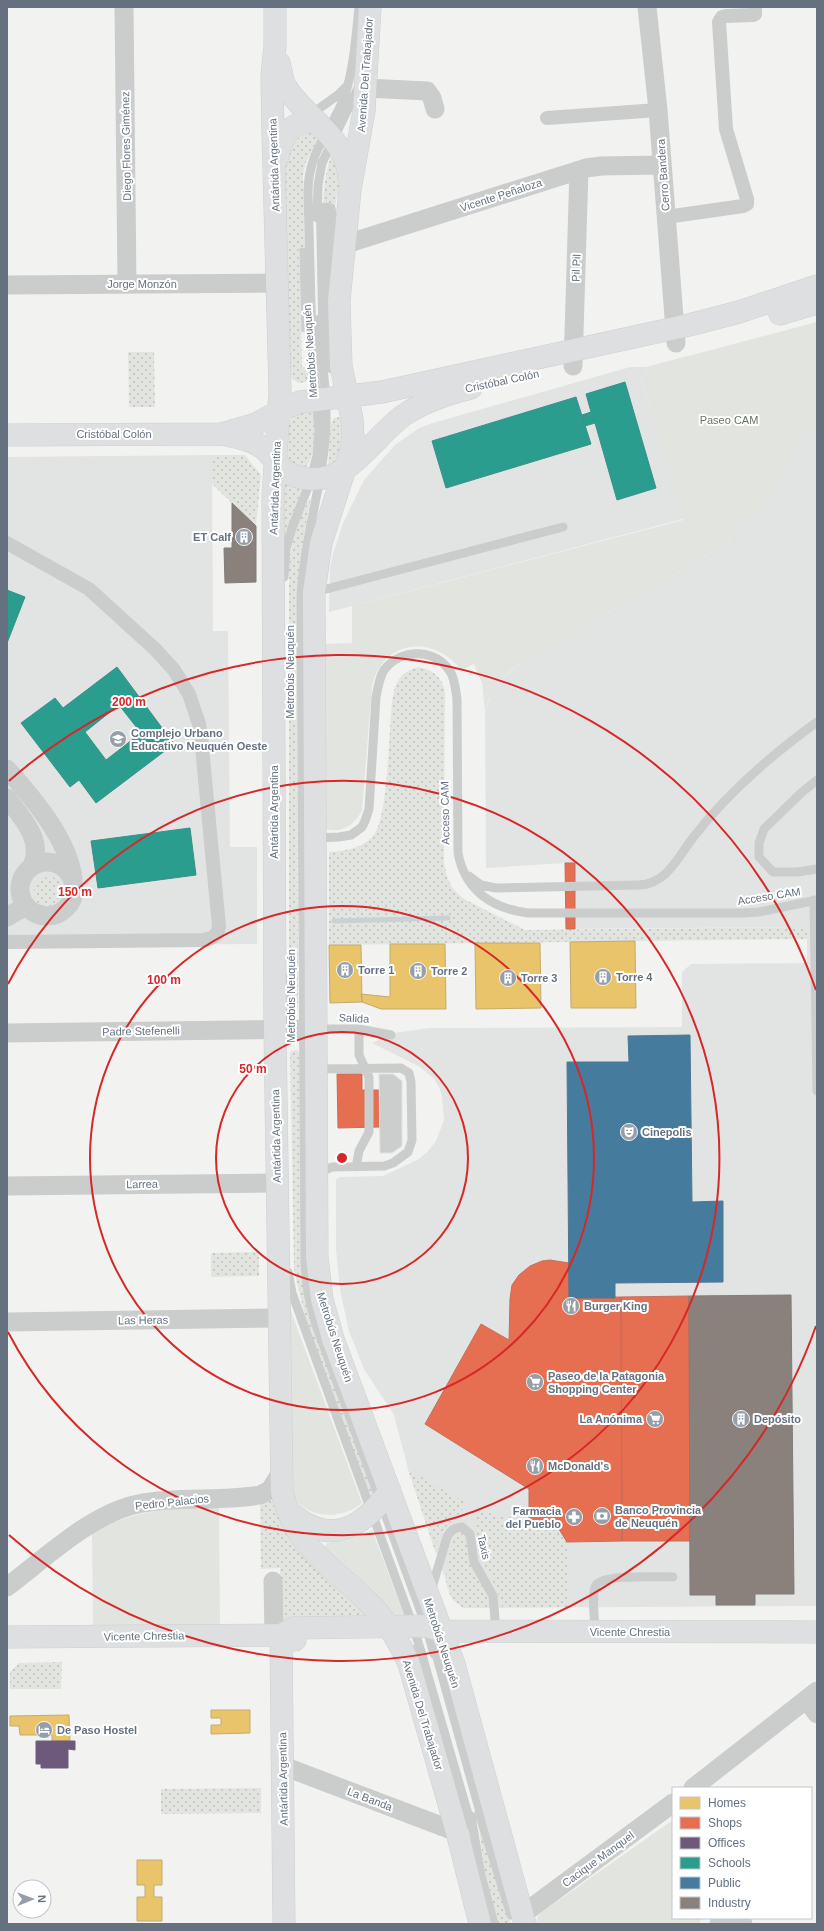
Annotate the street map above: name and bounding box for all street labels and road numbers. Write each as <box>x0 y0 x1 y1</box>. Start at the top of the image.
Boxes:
street label: Avenida Del Trabajador <box>355 17 375 133</box>
street label: Diego Flores Giménez <box>119 91 133 201</box>
street label: Antártida Argentina <box>266 117 282 212</box>
street label: Cerro Bandera <box>654 138 672 211</box>
street label: Vicente Peñaloza <box>459 176 544 214</box>
street label: Pil Pil <box>570 254 582 282</box>
street label: Jorge Monzón <box>107 278 177 290</box>
street label: Metrobús Neuquén <box>301 304 319 398</box>
street label: Cristóbal Colón <box>464 367 540 395</box>
street label: Cristóbal Colón <box>76 428 152 440</box>
street label: Antártida Argentina <box>267 440 283 535</box>
street label: Metrobús Neuquén <box>284 625 296 719</box>
street label: Antártida Argentina <box>268 764 280 859</box>
street label: Acceso CAM <box>438 781 452 845</box>
street label: Acceso CAM <box>737 885 801 907</box>
street label: Metrobús Neuquén <box>285 949 297 1043</box>
street label: Salida <box>338 1011 370 1025</box>
street label: Padre Stefenelli <box>102 1024 180 1038</box>
street label: Antártida Argentina <box>269 1088 283 1183</box>
street label: Larrea <box>126 1178 159 1190</box>
street label: Metrobús Neuquén <box>315 1291 355 1383</box>
street label: Las Heras <box>118 1314 169 1326</box>
street label: Pedro Palacios <box>135 1492 210 1512</box>
street label: Taxis <box>475 1533 493 1561</box>
street label: Metrobús Neuquén <box>422 1597 462 1689</box>
street label: Vicente Chrestia <box>590 1626 671 1638</box>
street label: Vicente Chrestia <box>104 1629 185 1643</box>
street label: Avenida Del Trabajador <box>400 1658 446 1772</box>
street label: Antártida Argentina <box>276 1731 290 1826</box>
street label: La Banda <box>346 1785 395 1813</box>
street label: Cacique Manquel <box>560 1829 636 1889</box>

